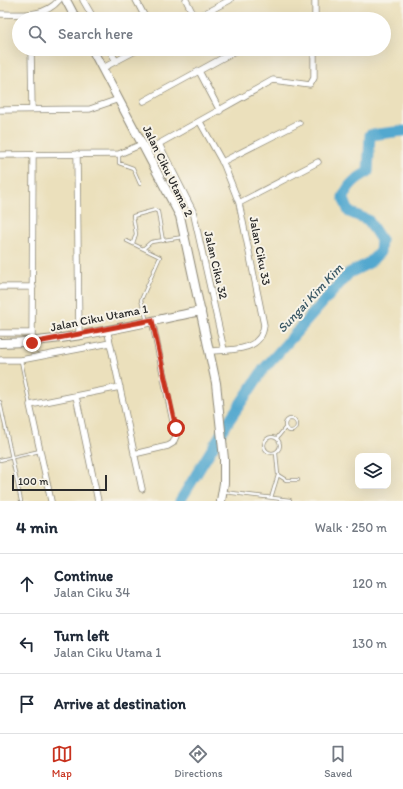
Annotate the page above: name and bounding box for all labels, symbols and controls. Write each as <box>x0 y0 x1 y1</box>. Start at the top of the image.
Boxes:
search box <box>12 12 391 56</box>
icon: search <box>26 23 48 45</box>
text: Search here <box>58 25 133 43</box>
street label: Jalan Ciku Utama 2 <box>140 123 196 220</box>
street label: Jalan Ciku 33 <box>246 215 274 287</box>
street label: Jalan Ciku 32 <box>201 230 231 301</box>
water label: Sungai Kim Kim <box>274 260 346 336</box>
street label: Jalan Ciku Utama 1 <box>49 302 149 334</box>
route end <box>23 334 41 352</box>
route start <box>167 419 185 437</box>
map controls <box>355 453 391 489</box>
button: layers <box>355 453 391 489</box>
scale bar <box>12 473 107 492</box>
text: 100 m <box>18 475 48 488</box>
text: 4 min <box>16 517 58 537</box>
text: Walk · 250 m <box>315 520 387 535</box>
text: Continue <box>54 567 113 585</box>
icon: ahead <box>16 573 38 595</box>
text: 120 m <box>352 576 387 591</box>
text: Jalan Ciku 34 <box>54 585 130 600</box>
text: Turn left <box>54 627 109 645</box>
icon: left <box>16 633 38 655</box>
text: 130 m <box>352 636 387 651</box>
text: Jalan Ciku Utama 1 <box>54 645 161 660</box>
icon: arrive <box>16 693 38 715</box>
text: Arrive at destination <box>54 695 186 713</box>
tab: Map <box>51 743 73 780</box>
tab: Directions <box>174 743 223 780</box>
tab: Saved <box>324 743 352 780</box>

